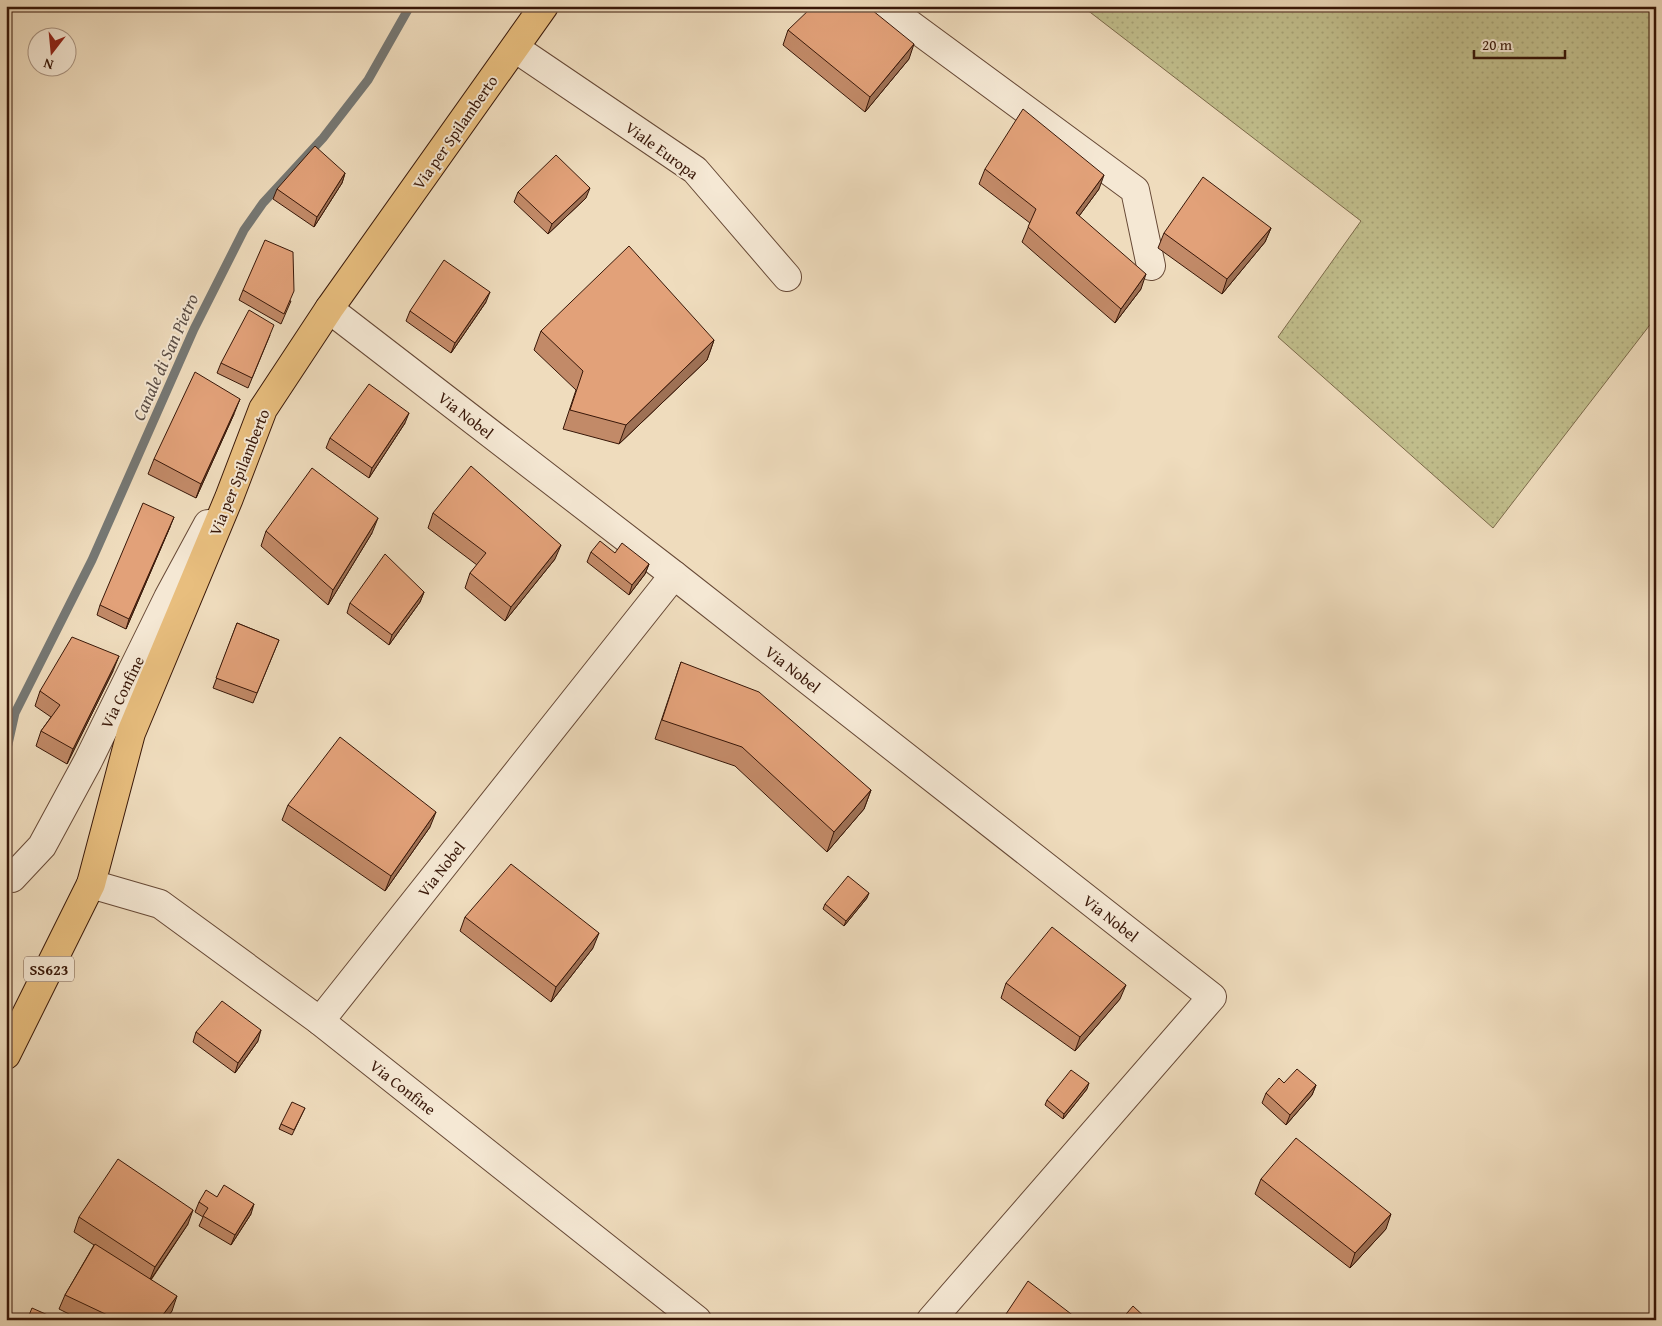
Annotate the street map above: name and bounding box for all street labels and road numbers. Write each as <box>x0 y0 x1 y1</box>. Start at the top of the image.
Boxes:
street label: Via per Spilamberto <box>407 70 503 194</box>
street label: Viale Europa <box>620 115 704 185</box>
street label: Via Nobel <box>433 386 499 445</box>
street label: Via per Spilamberto <box>203 405 275 539</box>
street label: Via Nobel <box>760 640 826 699</box>
street label: Via Confine <box>94 652 150 732</box>
street label: Via Nobel <box>412 836 471 902</box>
street label: Via Nobel <box>1078 889 1144 948</box>
road number: SS623 <box>24 956 74 982</box>
street label: Via Confine <box>365 1054 441 1120</box>

